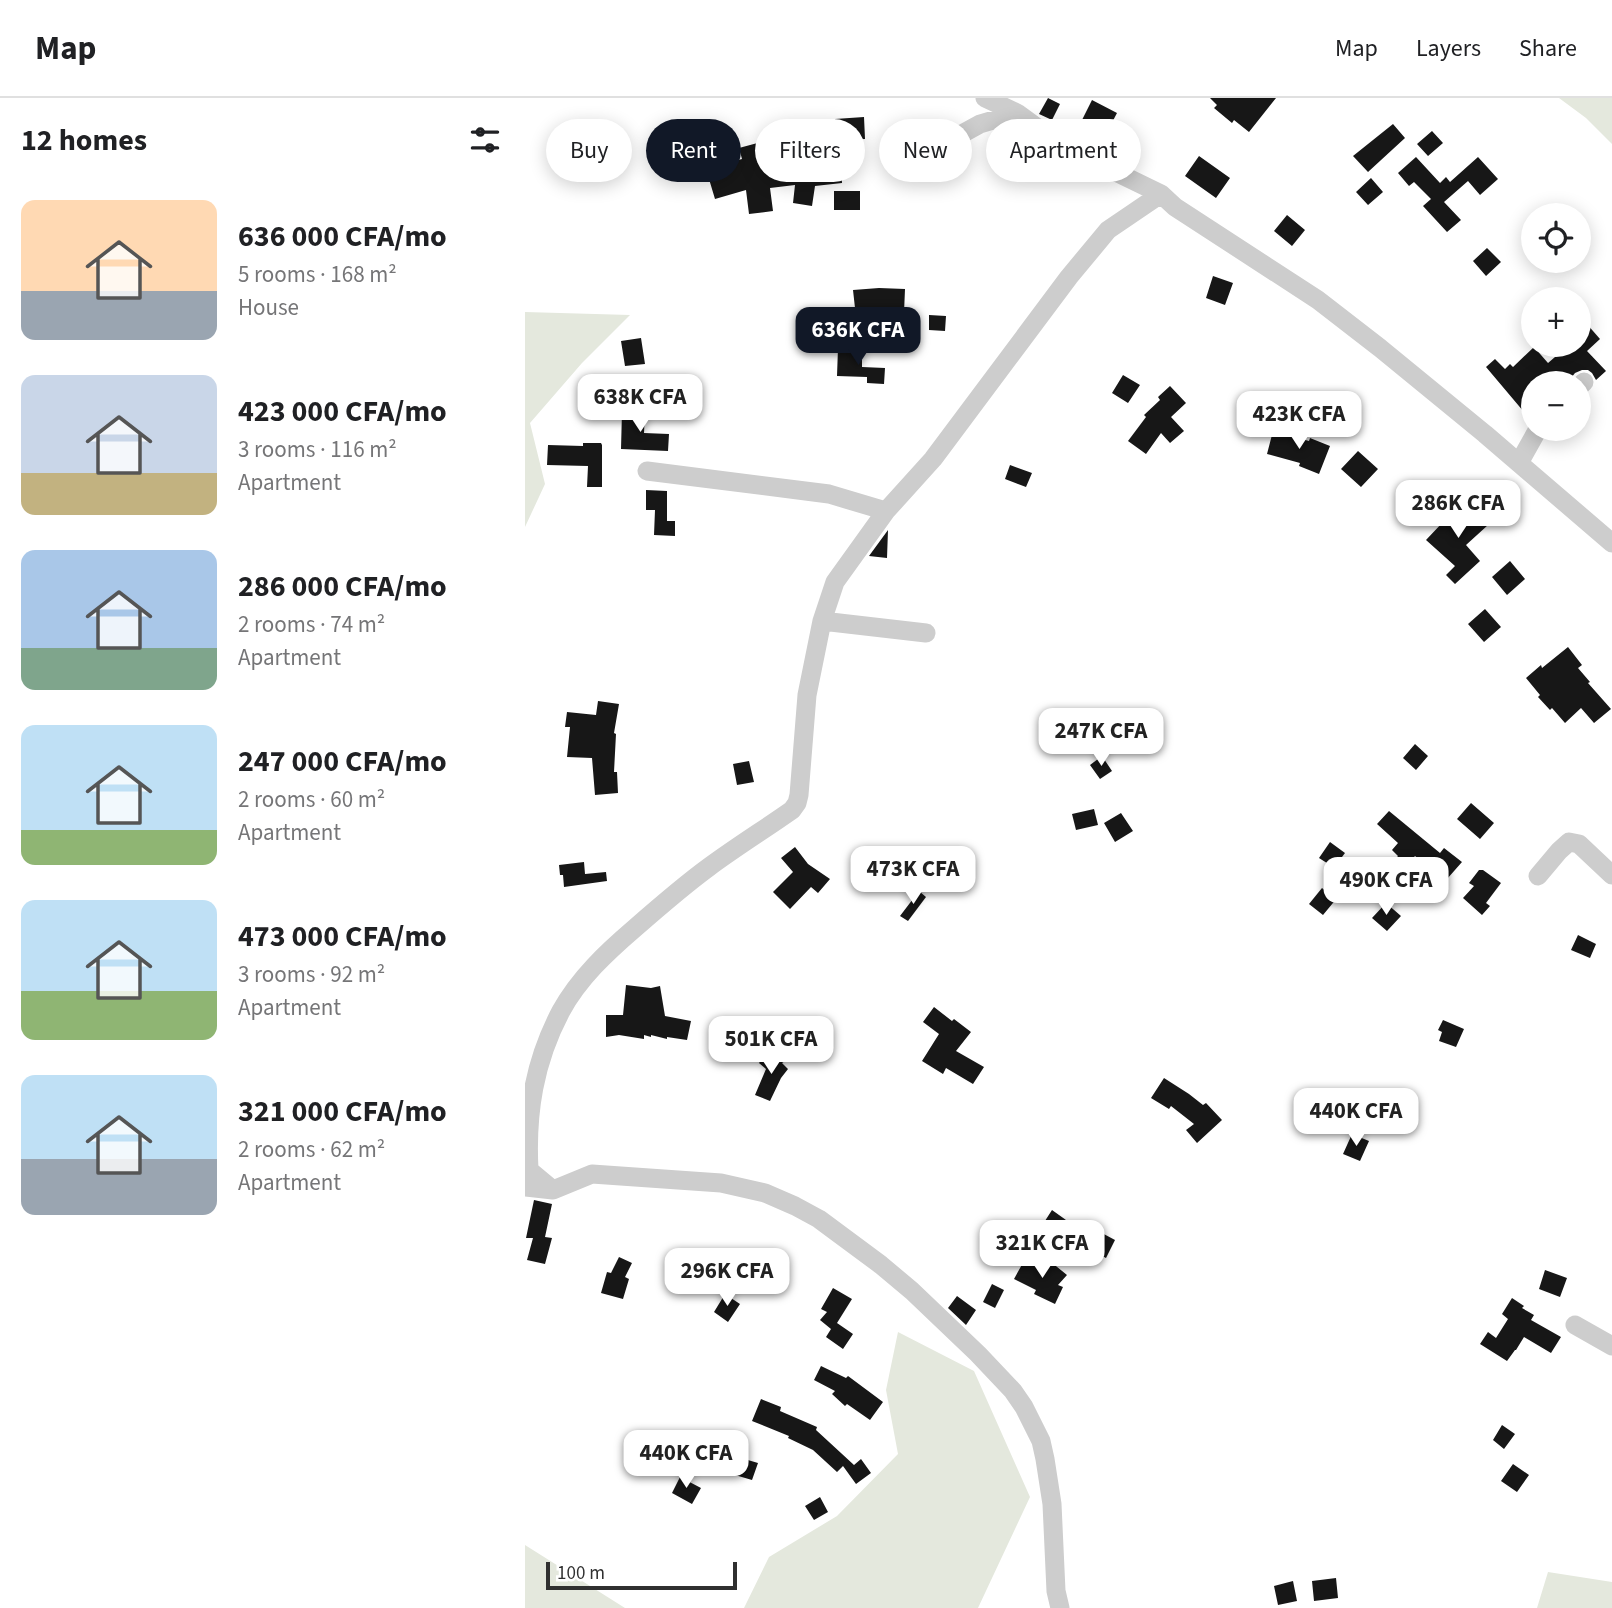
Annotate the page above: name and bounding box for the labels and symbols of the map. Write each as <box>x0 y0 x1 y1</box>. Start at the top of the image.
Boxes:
pin: 636K CFA <box>786 308 930 367</box>
pin: 638K CFA <box>568 374 712 434</box>
pin: 423K CFA <box>1227 392 1371 451</box>
pin: 286K CFA <box>1386 480 1530 540</box>
pin: 247K CFA <box>1029 708 1173 768</box>
pin: 473K CFA <box>841 846 985 906</box>
pin: 490K CFA <box>1314 858 1458 917</box>
pin: 501K CFA <box>699 1016 843 1076</box>
pin: 440K CFA <box>1284 1088 1428 1148</box>
pin: 321K CFA <box>970 1220 1114 1280</box>
pin: 296K CFA <box>655 1248 799 1308</box>
pin: 440K CFA <box>614 1430 758 1490</box>
scale bar <box>546 1559 737 1591</box>

